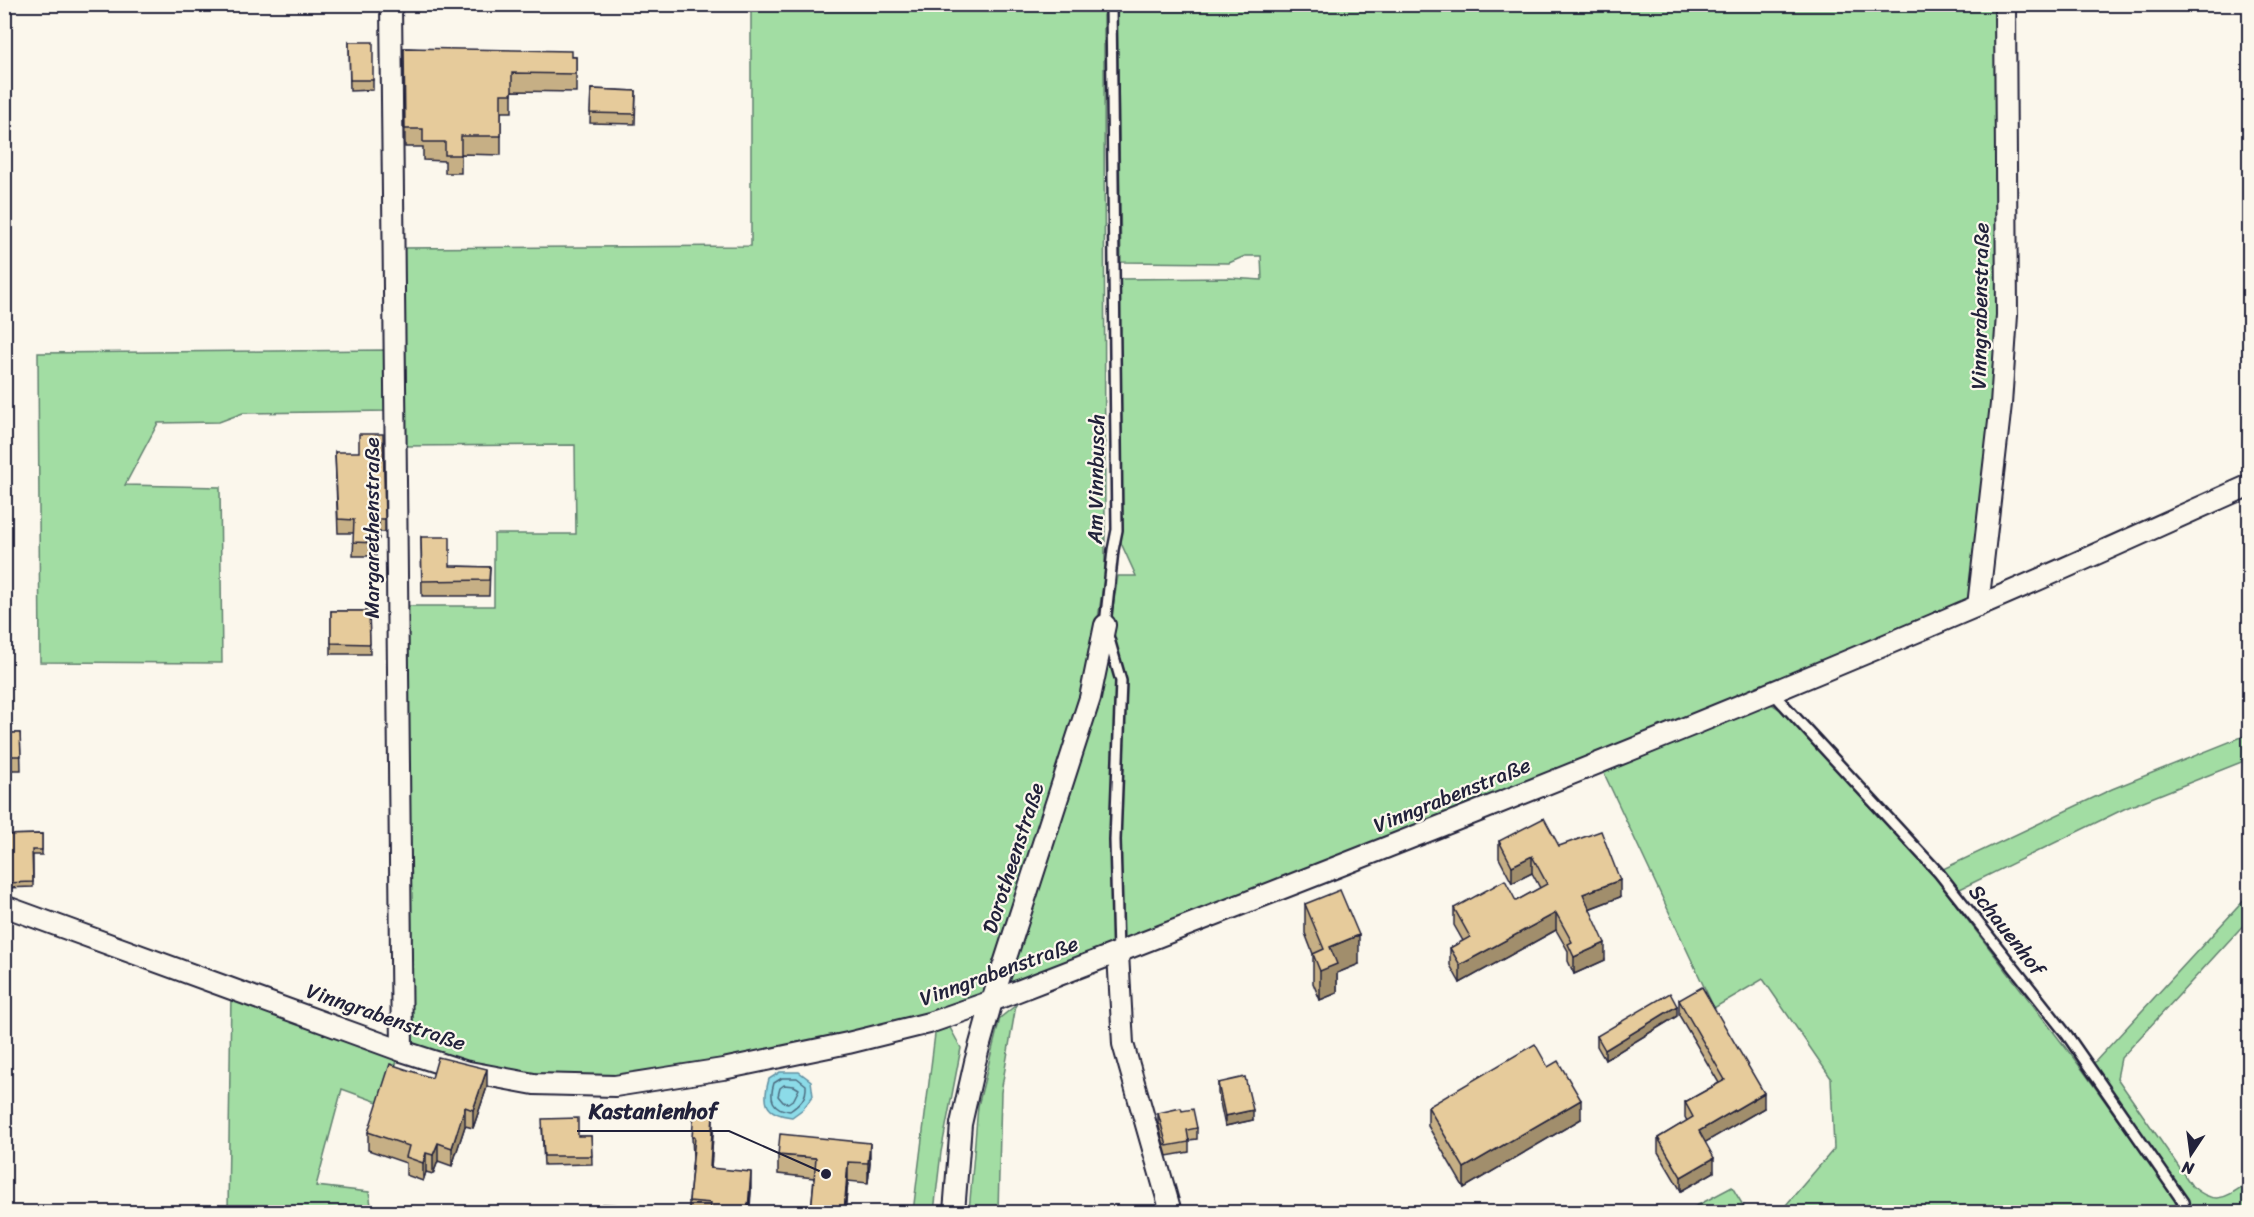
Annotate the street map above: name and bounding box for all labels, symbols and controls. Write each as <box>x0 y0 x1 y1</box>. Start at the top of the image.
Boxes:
street label: Vinngrabenstraße <box>1960 222 2000 390</box>
street label: Am Vinnbusch <box>1076 414 1116 545</box>
street label: Margarethenstraße <box>353 437 391 619</box>
street label: Vinngrabenstraße <box>1368 746 1537 844</box>
street label: Dorotheenstraße <box>971 778 1055 938</box>
street label: Schauenhof <box>1959 875 2057 987</box>
street label: Vinngrabenstraße <box>914 925 1084 1017</box>
street label: Vinngrabenstraße <box>301 972 471 1062</box>
callout: Kastanienhof <box>577 1091 729 1131</box>
text: Kastanienhof <box>588 1092 720 1131</box>
north arrow <box>2161 1124 2221 1184</box>
text: N <box>2178 1153 2197 1184</box>

